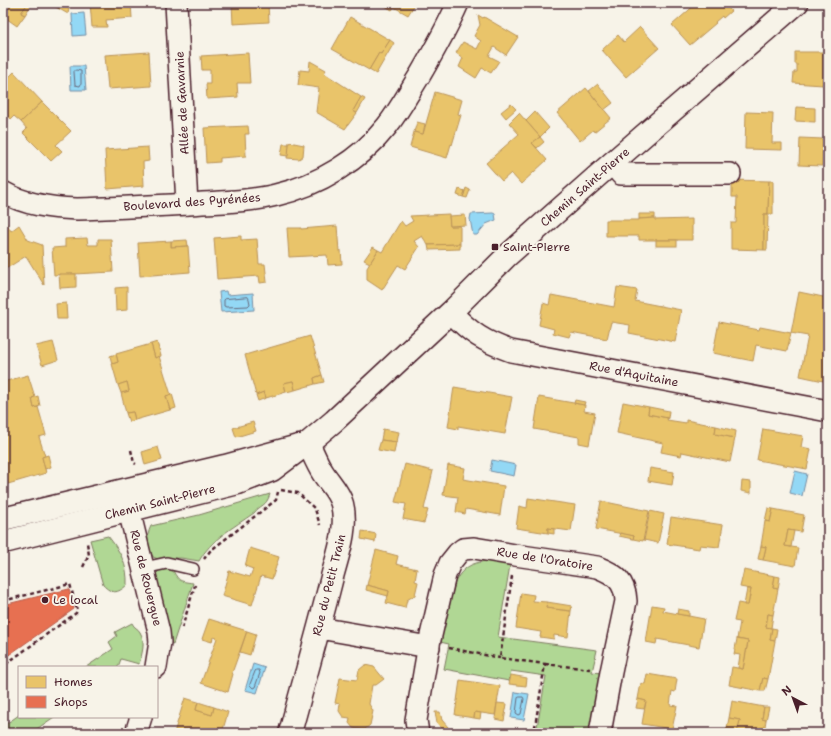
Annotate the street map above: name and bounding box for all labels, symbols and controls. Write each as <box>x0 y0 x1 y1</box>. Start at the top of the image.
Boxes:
street label: Allée de Gavarnie <box>171 51 193 155</box>
street label: Chemin Saint-Pierre <box>537 144 633 230</box>
street label: Boulevard des Pyrénées <box>123 189 261 215</box>
place label: Saint-Pierre <box>503 239 570 255</box>
marker: Saint-Pierre <box>490 242 500 252</box>
street label: Rue d'Aquitaine <box>588 358 680 391</box>
street label: Chemin Saint-Pierre <box>103 480 217 523</box>
street label: Rue de Rouergue <box>126 528 166 628</box>
street label: Rue du Petit Train <box>309 533 349 637</box>
street label: Rue de l'Oratoire <box>496 543 595 575</box>
place label: Le local <box>53 592 98 608</box>
marker: Le local <box>40 595 50 605</box>
legend <box>18 666 158 718</box>
text: Homes <box>54 674 93 690</box>
north arrow <box>773 678 813 718</box>
text: N <box>779 682 795 699</box>
text: Shops <box>54 694 88 710</box>

